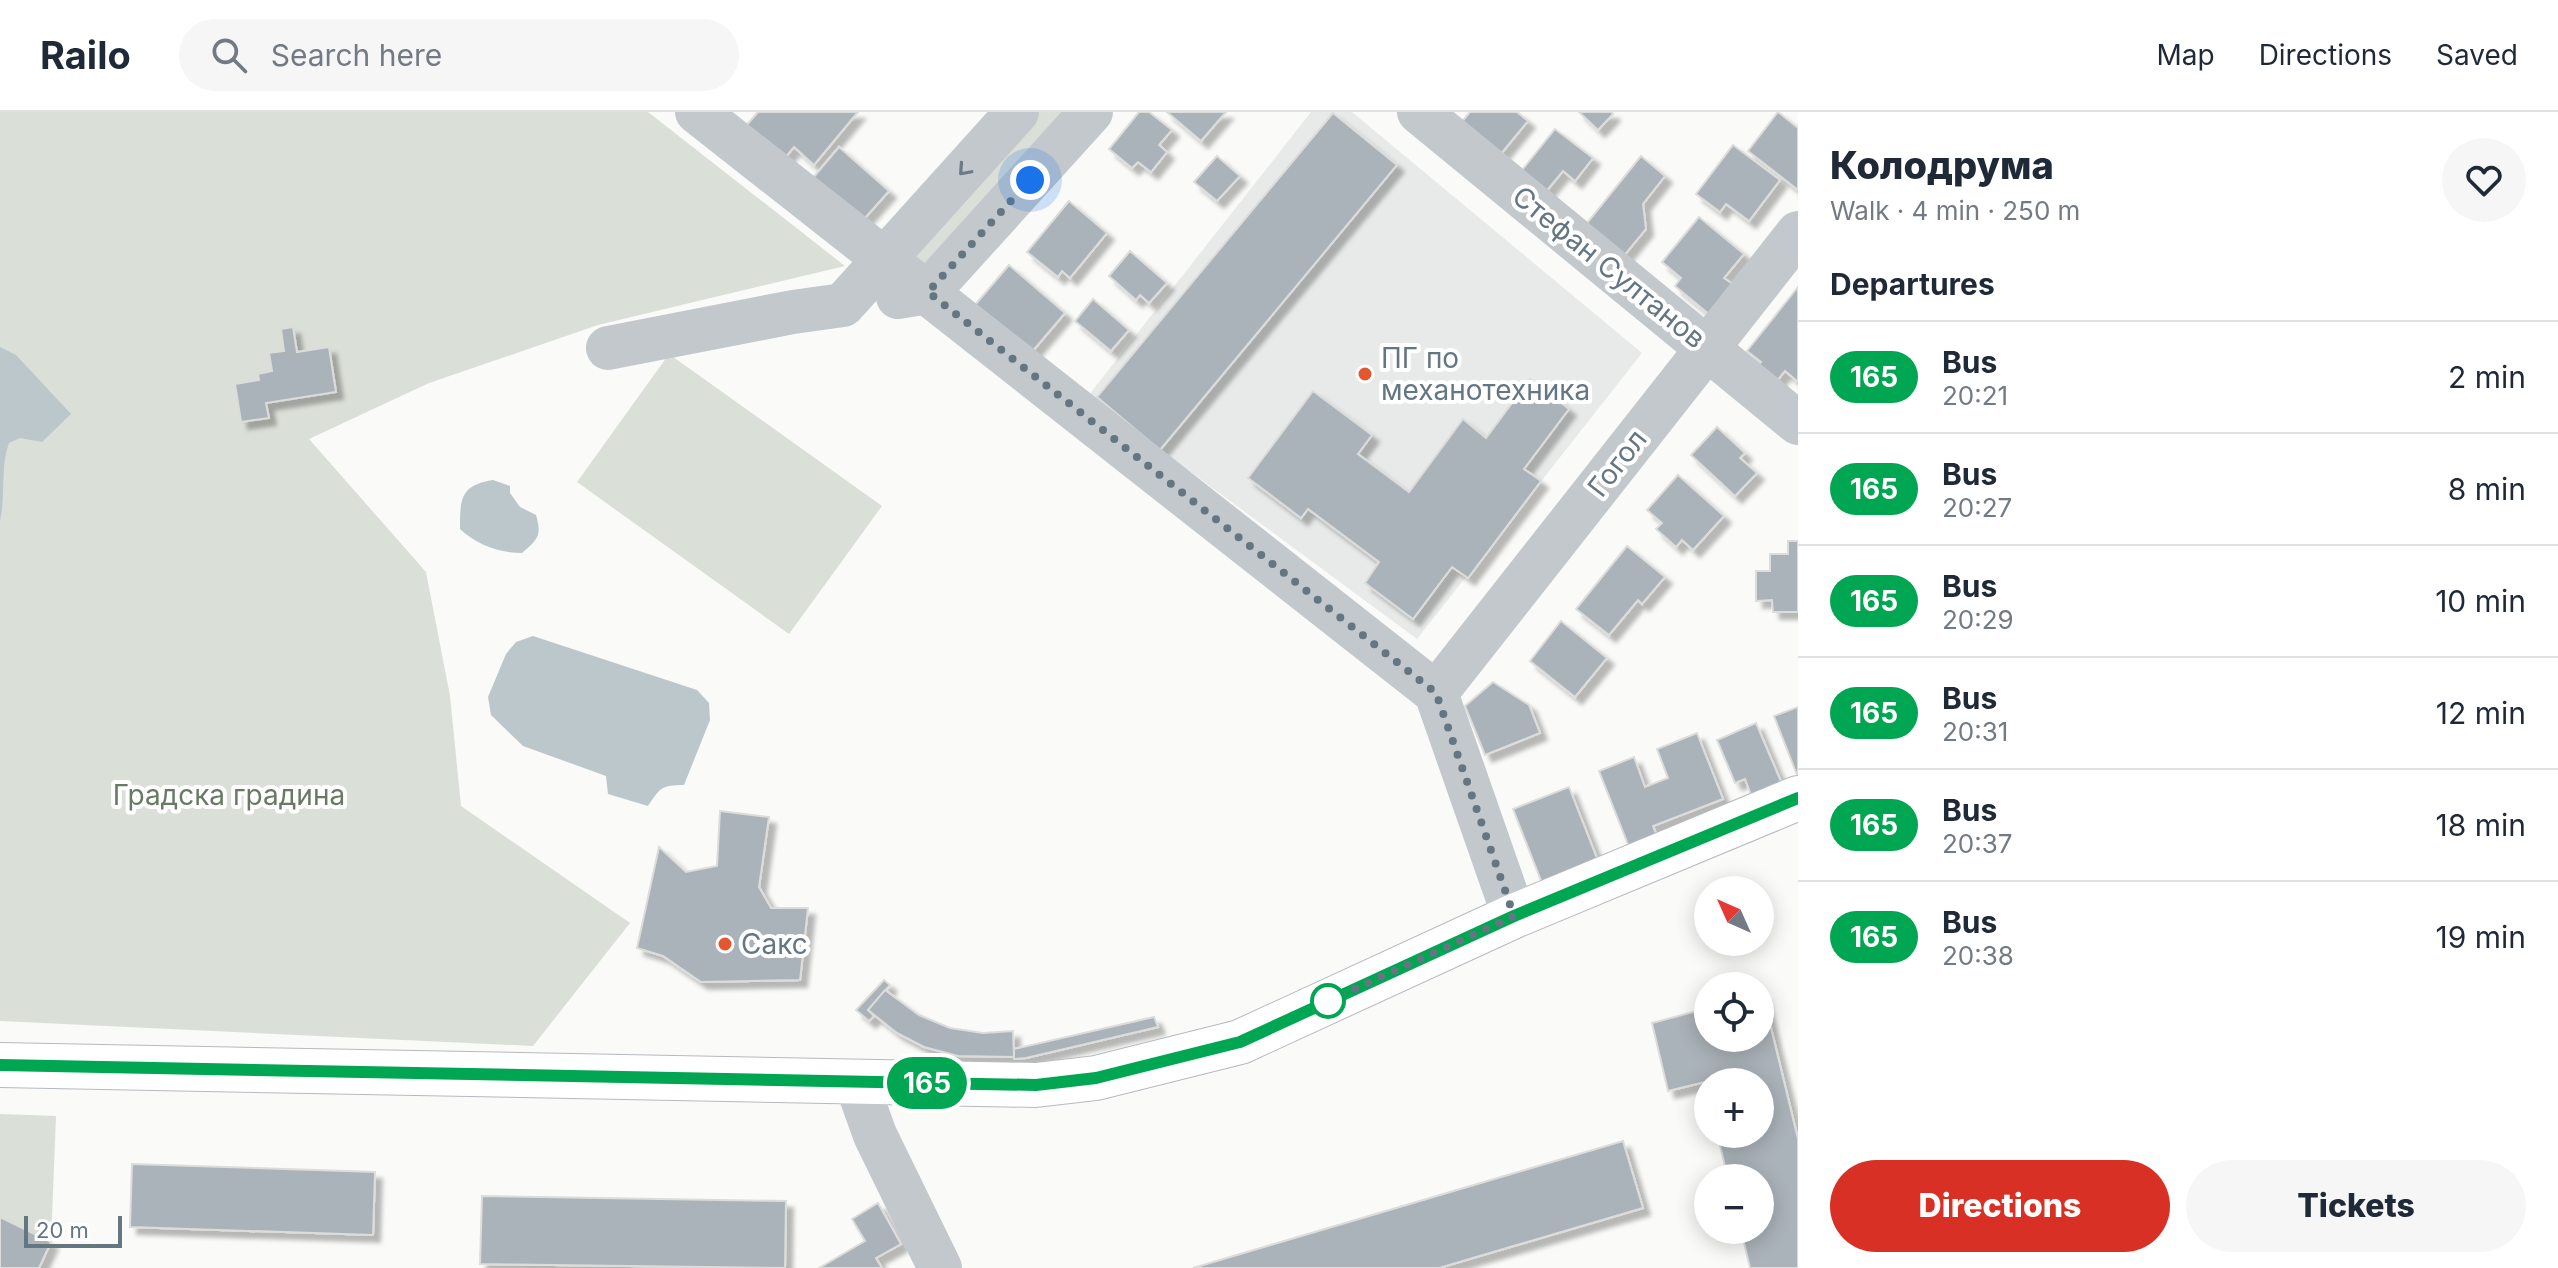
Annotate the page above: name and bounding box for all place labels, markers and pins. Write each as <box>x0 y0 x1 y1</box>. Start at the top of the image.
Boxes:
place label: ПГ по механотехника <box>1381 341 1590 407</box>
marker: ПГ по механотехника <box>1356 365 1374 383</box>
place label: Сакс <box>741 927 808 961</box>
marker: Сакс <box>716 935 734 953</box>
unlabelled marker <box>1311 984 1345 1018</box>

